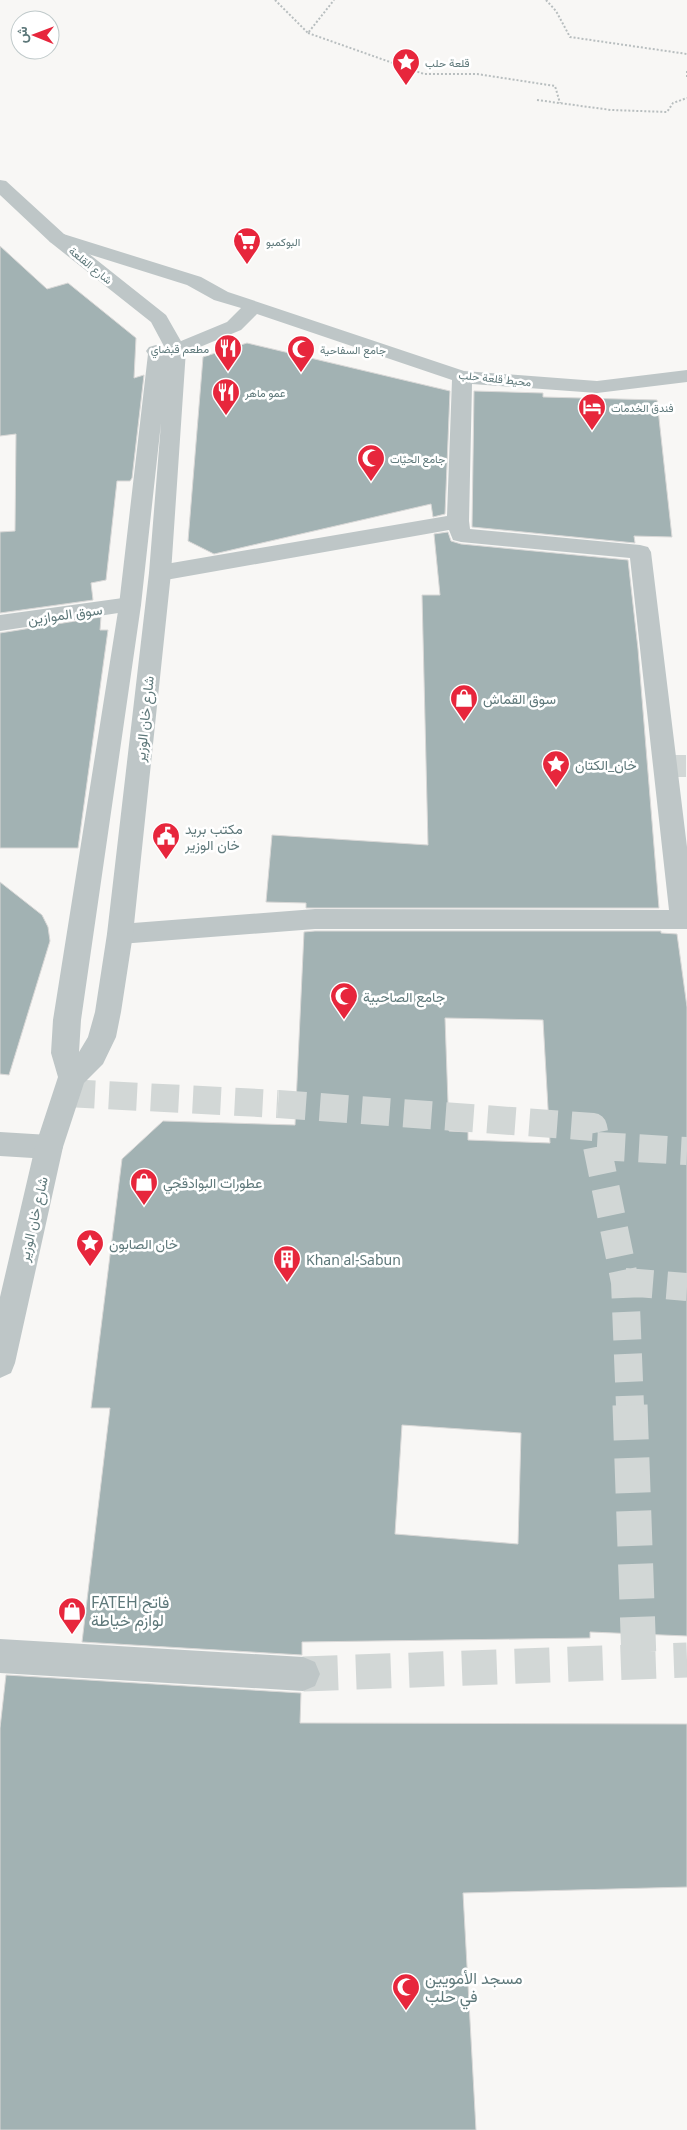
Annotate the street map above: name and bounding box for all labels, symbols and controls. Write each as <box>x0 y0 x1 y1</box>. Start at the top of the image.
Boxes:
north arrow <box>10 10 60 60</box>
text: ش <box>12 26 31 43</box>
place icon: قلعة حلب <box>391 47 421 86</box>
place label: قلعة حلب <box>425 55 469 70</box>
supermarket icon: البوكمبو <box>232 226 262 265</box>
place label: البوكمبو <box>266 234 300 249</box>
street label: شارع القلعة <box>66 243 116 288</box>
restaurant icon: مطعم قبضاي <box>213 333 243 372</box>
mosque icon: جامع السفاحية <box>286 334 316 373</box>
place label: مطعم قبضاي <box>151 341 209 359</box>
place label: جامع السفاحية <box>320 342 386 358</box>
street label: محيط قلعة حلب <box>458 367 532 389</box>
restaurant icon: عمو ماهر <box>211 377 241 416</box>
place label: عمو ماهر <box>244 385 286 400</box>
hotel icon: فندق الخدمات <box>577 392 607 431</box>
place label: فندق الخدمات <box>611 400 674 415</box>
mosque icon: جامع الحيّات <box>356 443 386 482</box>
place label: جامع الحيّات <box>390 451 445 467</box>
street label: سوق الموازين <box>26 599 104 629</box>
street label: شارع خان الوزير <box>130 675 160 764</box>
shop icon: سوق القماش <box>449 683 479 722</box>
place label: سوق القماش <box>483 689 556 708</box>
place icon: خان_الكتان <box>541 749 571 788</box>
place label: خان_الكتان <box>575 755 637 774</box>
place label: مكتب بريد خان الوزير <box>184 819 243 854</box>
public building icon: مكتب بريد خان الوزير <box>151 821 181 860</box>
mosque icon: جامع الصاحبية <box>329 981 359 1020</box>
place label: جامع الصاحبية <box>363 987 445 1008</box>
shop icon: عطورات البوادقجي <box>129 1167 159 1206</box>
place label: عطورات البوادقجي <box>163 1173 262 1195</box>
street label: شارع خان الوزير <box>14 1175 54 1265</box>
place icon: خان الصابون <box>75 1228 105 1267</box>
place label: خان الصابون <box>109 1234 178 1253</box>
building icon: Khan al-Sabun <box>272 1244 302 1283</box>
place label: Khan al-Sabun <box>306 1250 401 1269</box>
place label: FATEH فاتح لوازم خياطة <box>91 1591 169 1631</box>
shop icon: FATEH فاتح لوازم خياطة <box>57 1596 87 1635</box>
place label: مسجد الأمويين في حلب <box>425 1967 523 2010</box>
mosque icon: مسجد الأمويين في حلب <box>391 1972 421 2011</box>

